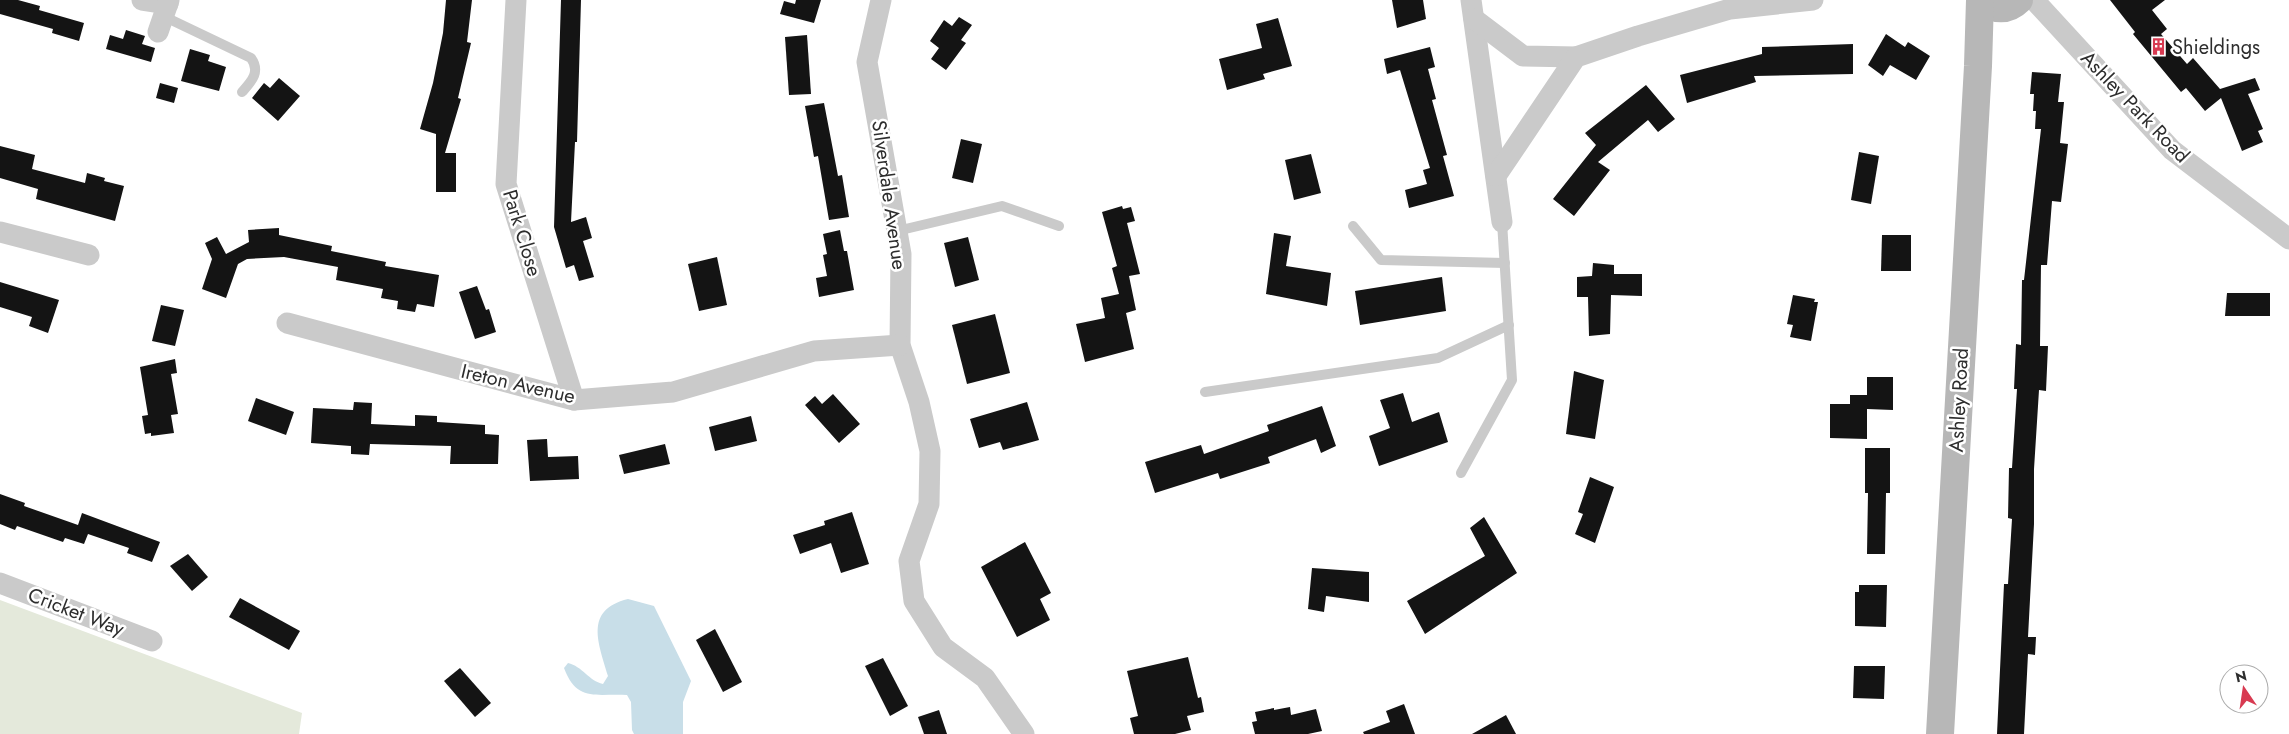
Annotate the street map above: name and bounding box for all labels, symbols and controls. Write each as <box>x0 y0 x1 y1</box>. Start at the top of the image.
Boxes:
place label: Shieldings <box>2172 33 2260 62</box>
building icon: Shieldings <box>2148 37 2168 57</box>
street label: Ashley Park Road <box>2074 44 2196 170</box>
street label: Silverdale Avenue <box>864 118 914 272</box>
street label: Park Close <box>495 186 549 280</box>
street label: Ashley Road <box>1942 347 1976 453</box>
street label: Ireton Avenue <box>458 357 578 411</box>
street label: Cricket Way <box>24 580 129 644</box>
north arrow <box>2219 664 2269 714</box>
text: N <box>2233 665 2249 687</box>

